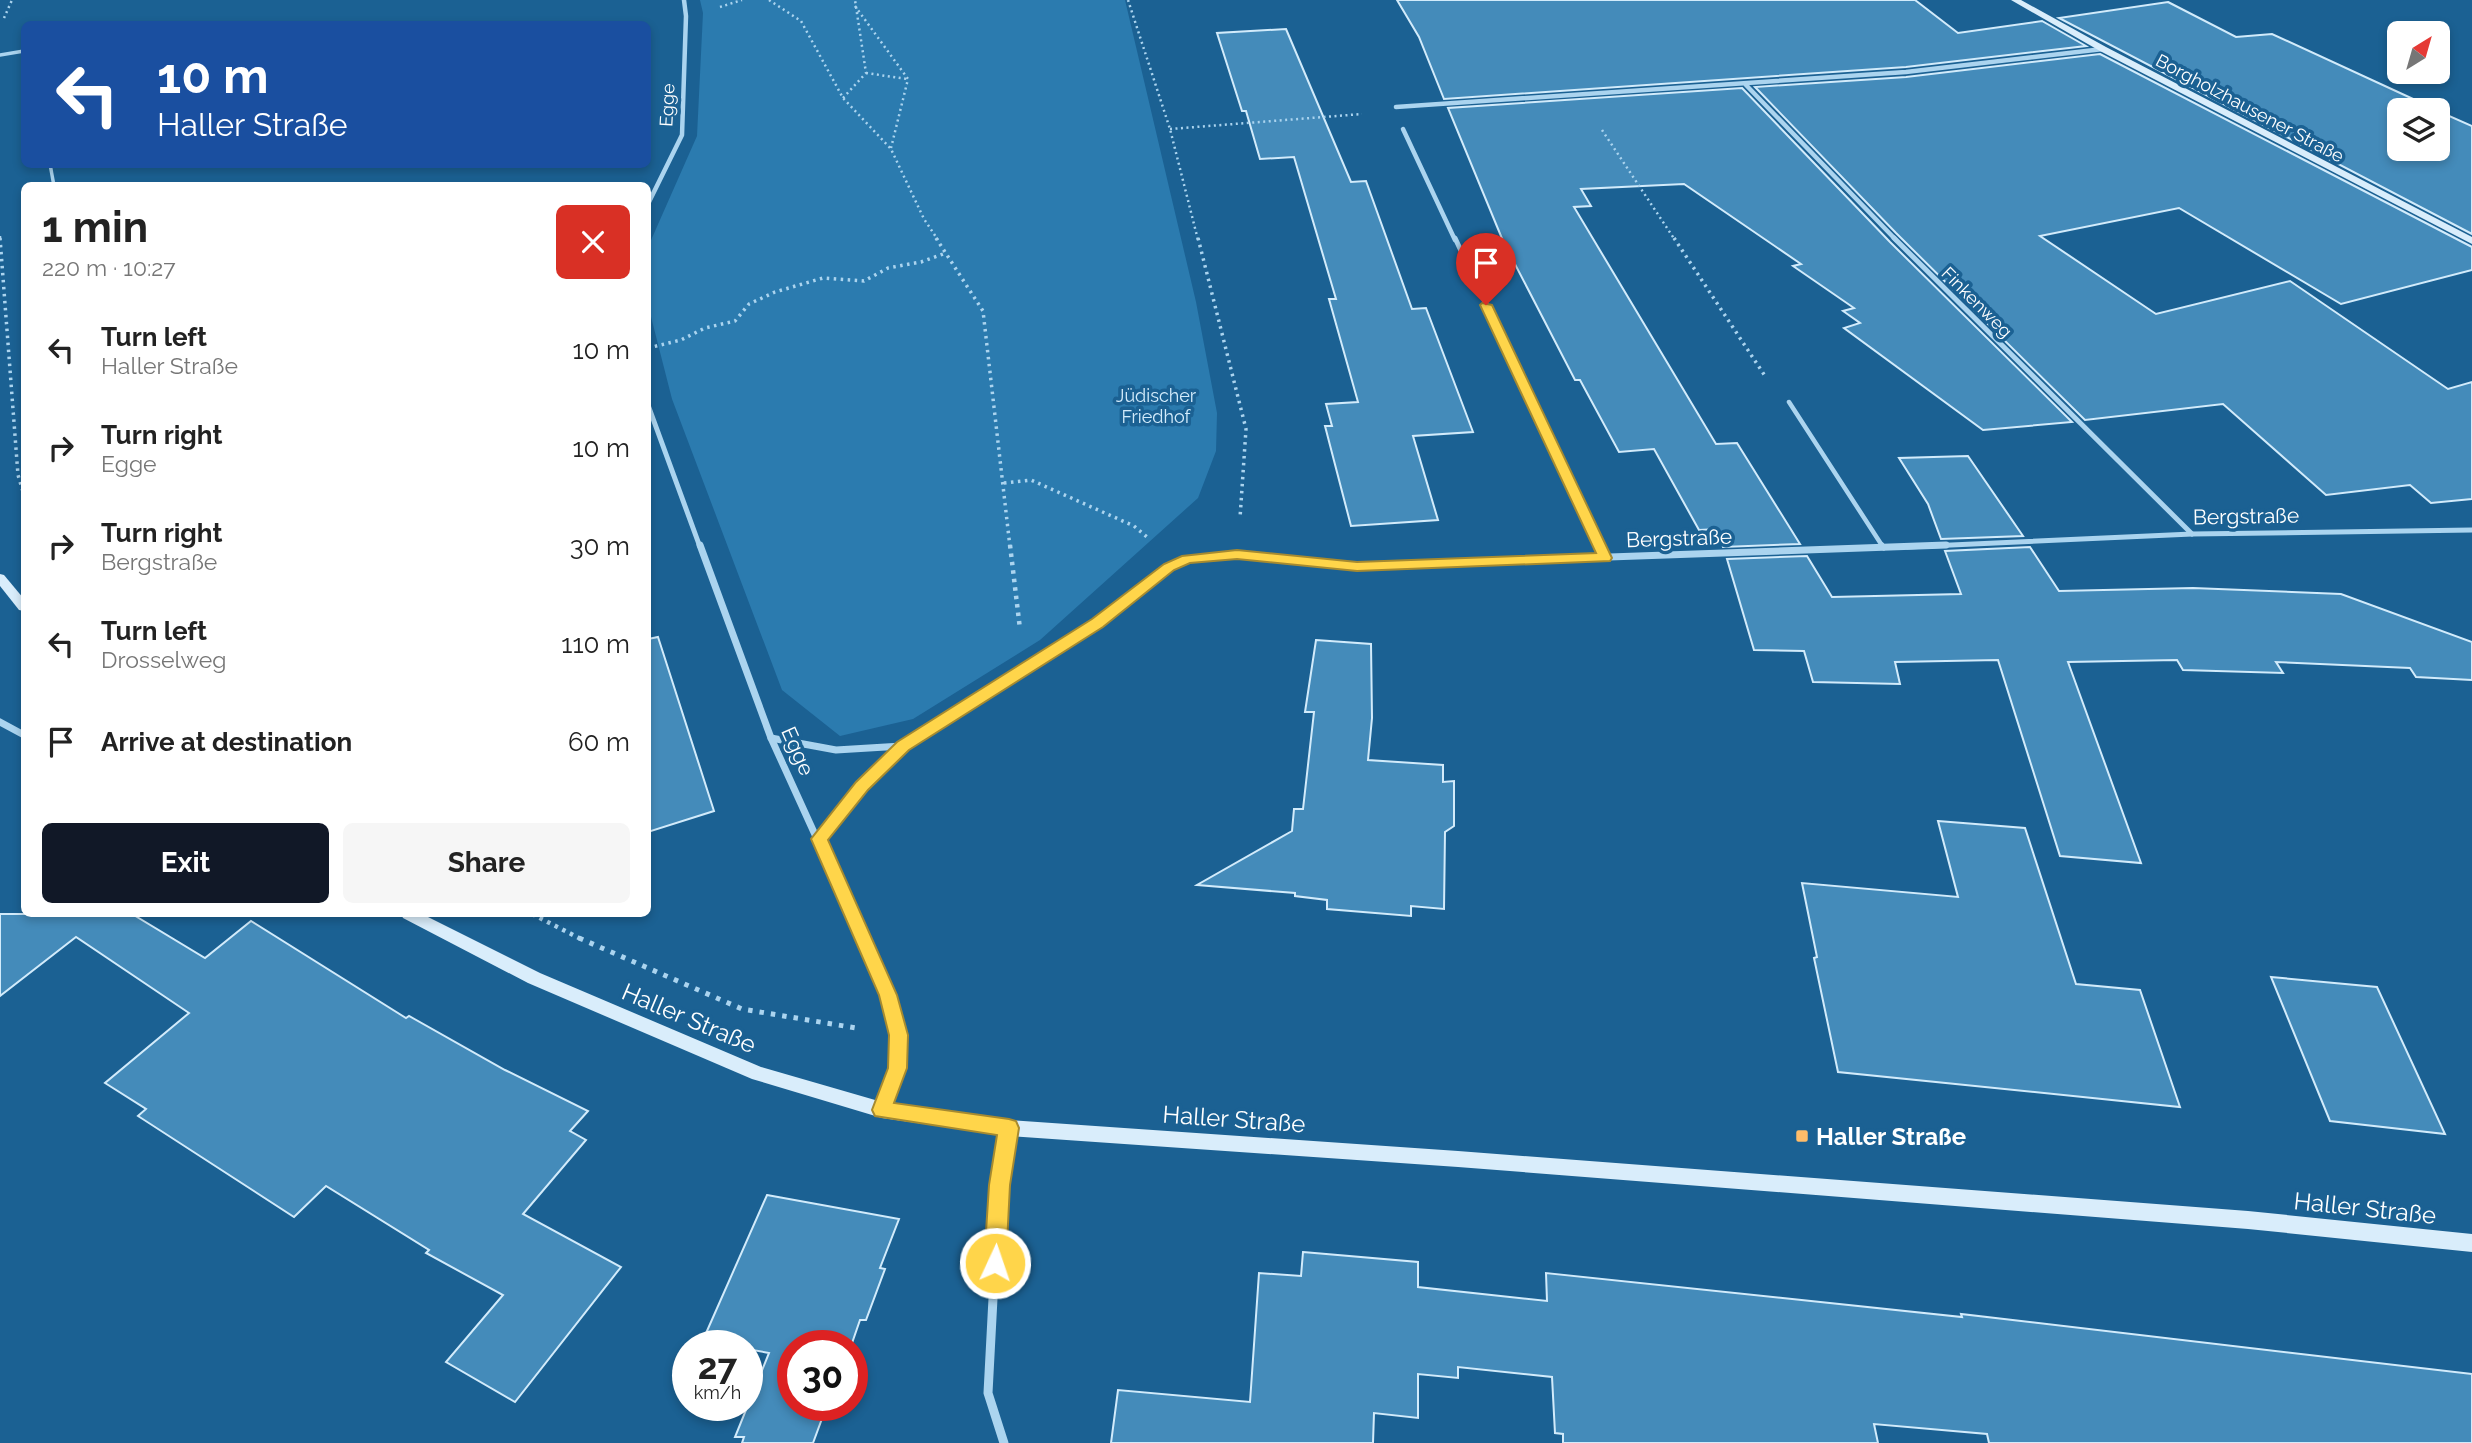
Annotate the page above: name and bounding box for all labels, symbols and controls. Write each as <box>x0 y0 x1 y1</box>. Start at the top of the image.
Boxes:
north arrow <box>2387 21 2450 84</box>
map controls <box>2387 21 2450 161</box>
text: 10 m <box>157 47 269 104</box>
icon: left <box>42 49 133 140</box>
street label: Borgholzhausener Straße <box>2152 49 2348 167</box>
street label: Egge <box>655 82 679 127</box>
button: layers <box>2387 98 2450 161</box>
text: Haller Straße <box>157 106 348 143</box>
text: 1 min <box>42 203 148 252</box>
button: close <box>556 205 630 279</box>
pin <box>1456 233 1516 305</box>
icon: arrive <box>1467 244 1505 282</box>
text: 220 m · 10:27 <box>42 254 176 281</box>
street label: Finkenweg <box>1937 262 2017 342</box>
text: Turn left <box>101 322 207 352</box>
icon: left <box>42 331 80 369</box>
text: 10 m <box>572 335 630 365</box>
text: Haller Straße <box>101 352 238 379</box>
park label: Jüdischer Friedhof <box>1116 385 1197 427</box>
text: Turn right <box>101 420 222 450</box>
icon: right <box>42 429 80 467</box>
text: 10 m <box>572 433 630 463</box>
text: Egge <box>101 450 157 477</box>
street label: Bergstraße <box>2193 503 2299 529</box>
text: Turn right <box>101 518 222 548</box>
street label: Bergstraße <box>1625 524 1733 552</box>
icon: right <box>42 527 80 565</box>
text: 30 m <box>570 531 630 561</box>
text: Bergstraße <box>101 548 217 575</box>
text: Turn left <box>101 616 207 646</box>
icon: left <box>42 625 80 663</box>
text: 110 m <box>561 629 630 659</box>
text: Drosselweg <box>101 646 226 673</box>
icon: arrive <box>42 723 80 761</box>
street label: Egge <box>776 723 820 779</box>
text: Arrive at destination <box>101 727 352 757</box>
text: 60 m <box>568 727 630 757</box>
button: Exit <box>42 823 329 903</box>
button: Share <box>343 823 630 903</box>
street label: Haller Straße <box>618 977 760 1059</box>
street label: Haller Straße <box>1162 1100 1306 1138</box>
place label: Haller Straße <box>1816 1122 1966 1151</box>
marker: Haller Straße <box>1794 1128 1810 1144</box>
street label: Haller Straße <box>2292 1186 2438 1230</box>
position arrow <box>958 1226 1032 1300</box>
speed limit sign: 30 <box>777 1330 868 1421</box>
text: 27 <box>698 1346 737 1387</box>
text: km/h <box>694 1382 741 1403</box>

